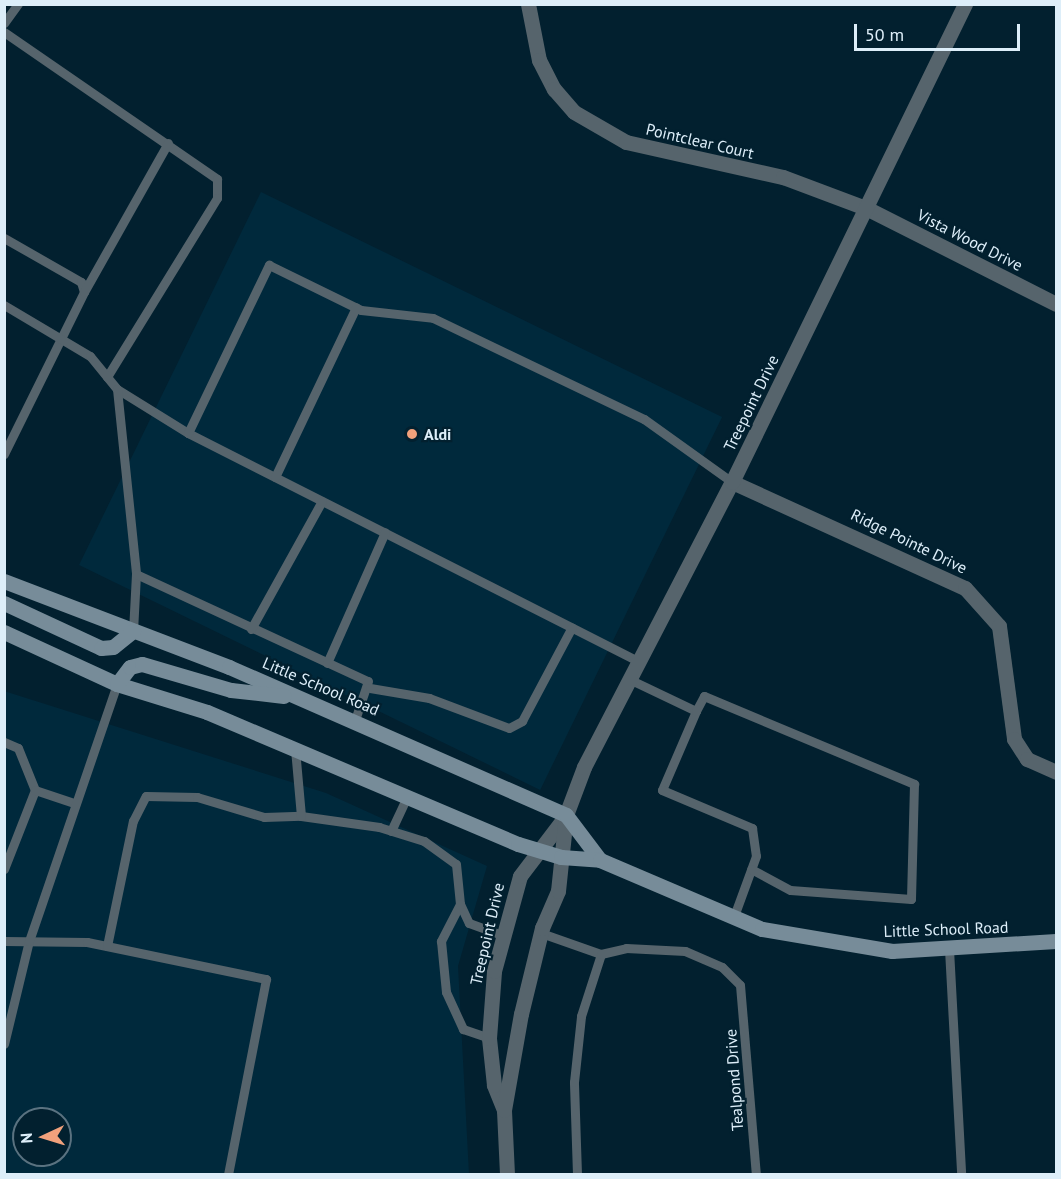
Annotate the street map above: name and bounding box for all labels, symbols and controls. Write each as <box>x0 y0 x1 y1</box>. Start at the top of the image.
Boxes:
scale bar <box>857 12 1024 50</box>
text: 50 m <box>865 23 904 46</box>
street label: Pointclear Court <box>644 119 756 163</box>
street label: Vista Wood Drive <box>914 205 1026 275</box>
street label: Treepoint Drive <box>719 352 783 454</box>
place label: Aldi <box>424 424 451 444</box>
marker: Aldi <box>405 427 419 441</box>
street label: Ridge Pointe Drive <box>848 505 970 577</box>
street label: Little School Road <box>260 653 382 719</box>
street label: Treepoint Drive <box>466 881 508 987</box>
street label: Little School Road <box>883 917 1009 941</box>
street label: Tealpond Drive <box>721 1028 747 1132</box>
north arrow <box>12 1107 72 1167</box>
text: N <box>16 1132 36 1144</box>

